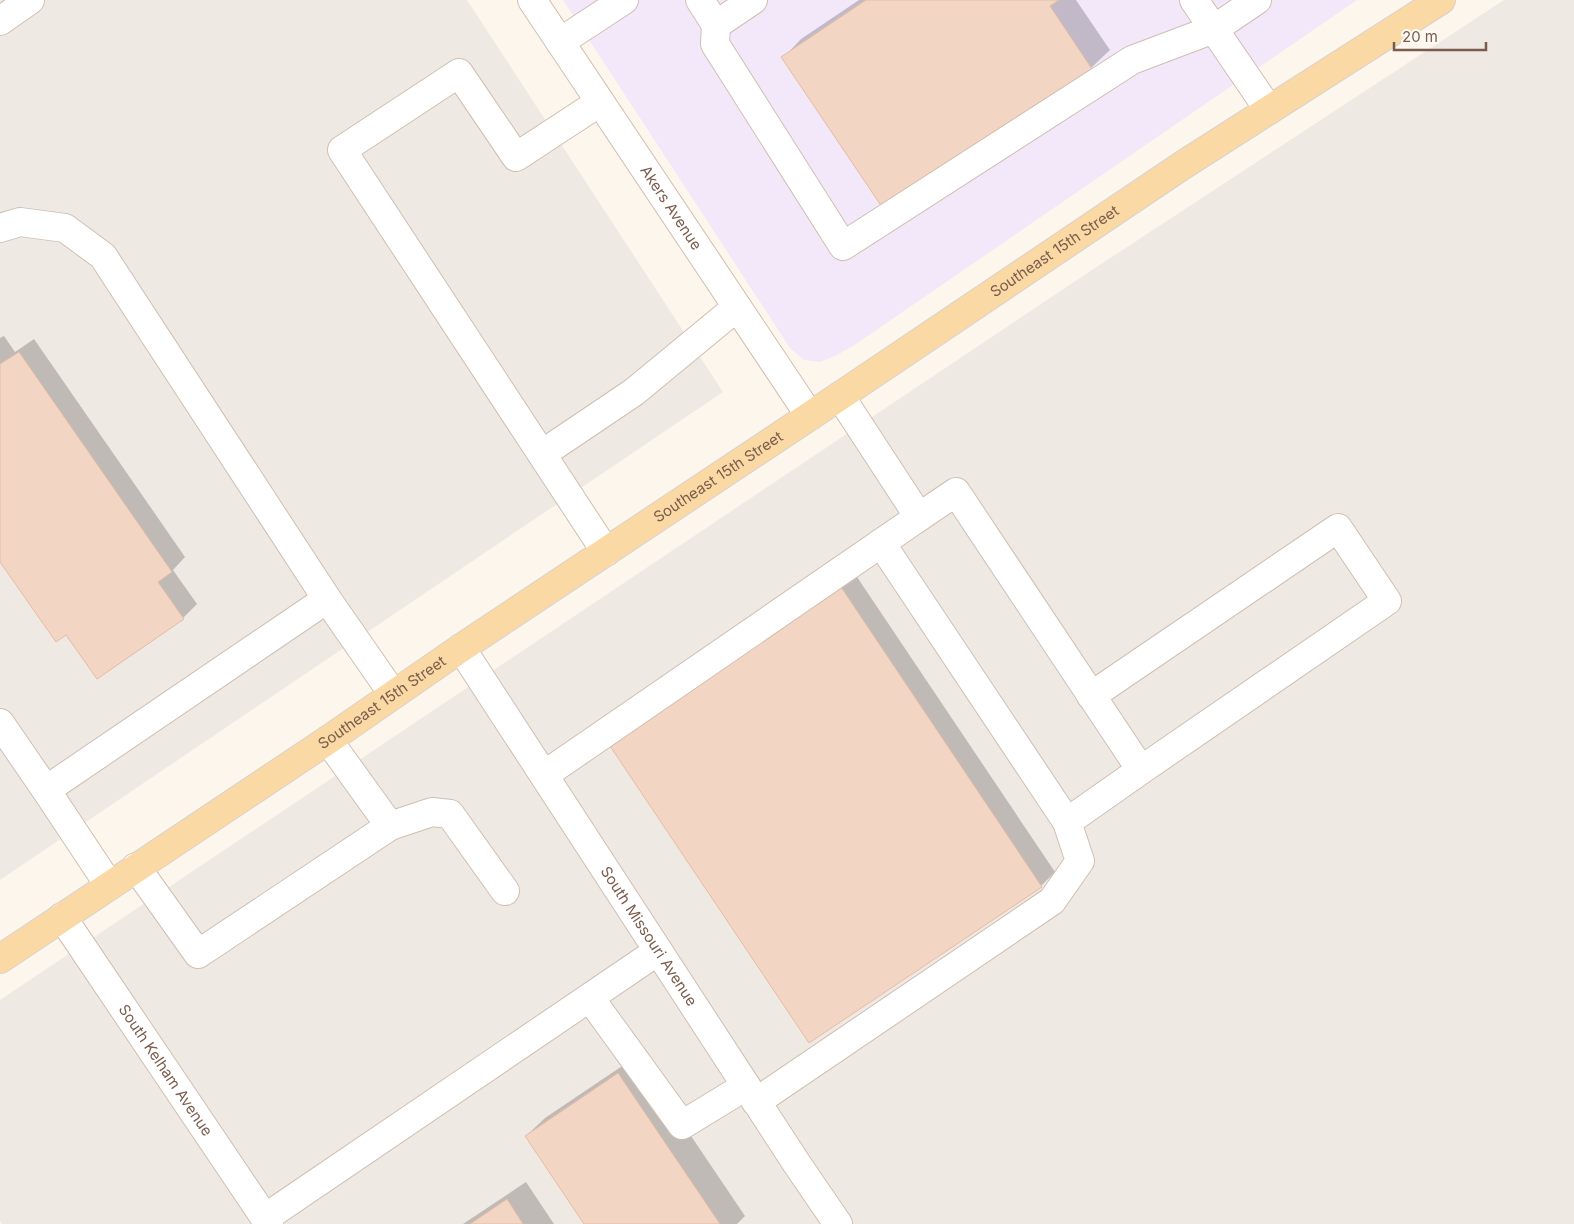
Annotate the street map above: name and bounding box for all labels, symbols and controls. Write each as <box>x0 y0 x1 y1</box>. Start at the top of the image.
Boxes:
scale bar <box>1394 20 1486 52</box>
text: 20 m <box>1402 27 1438 46</box>
street label: Akers Avenue <box>636 162 706 253</box>
street label: Southeast 15th Street <box>986 201 1122 301</box>
street label: Southeast 15th Street <box>650 427 786 526</box>
street label: Southeast 15th Street <box>314 651 449 753</box>
street label: South Missouri Avenue <box>597 863 702 1009</box>
street label: South Kelham Avenue <box>115 1001 217 1140</box>

